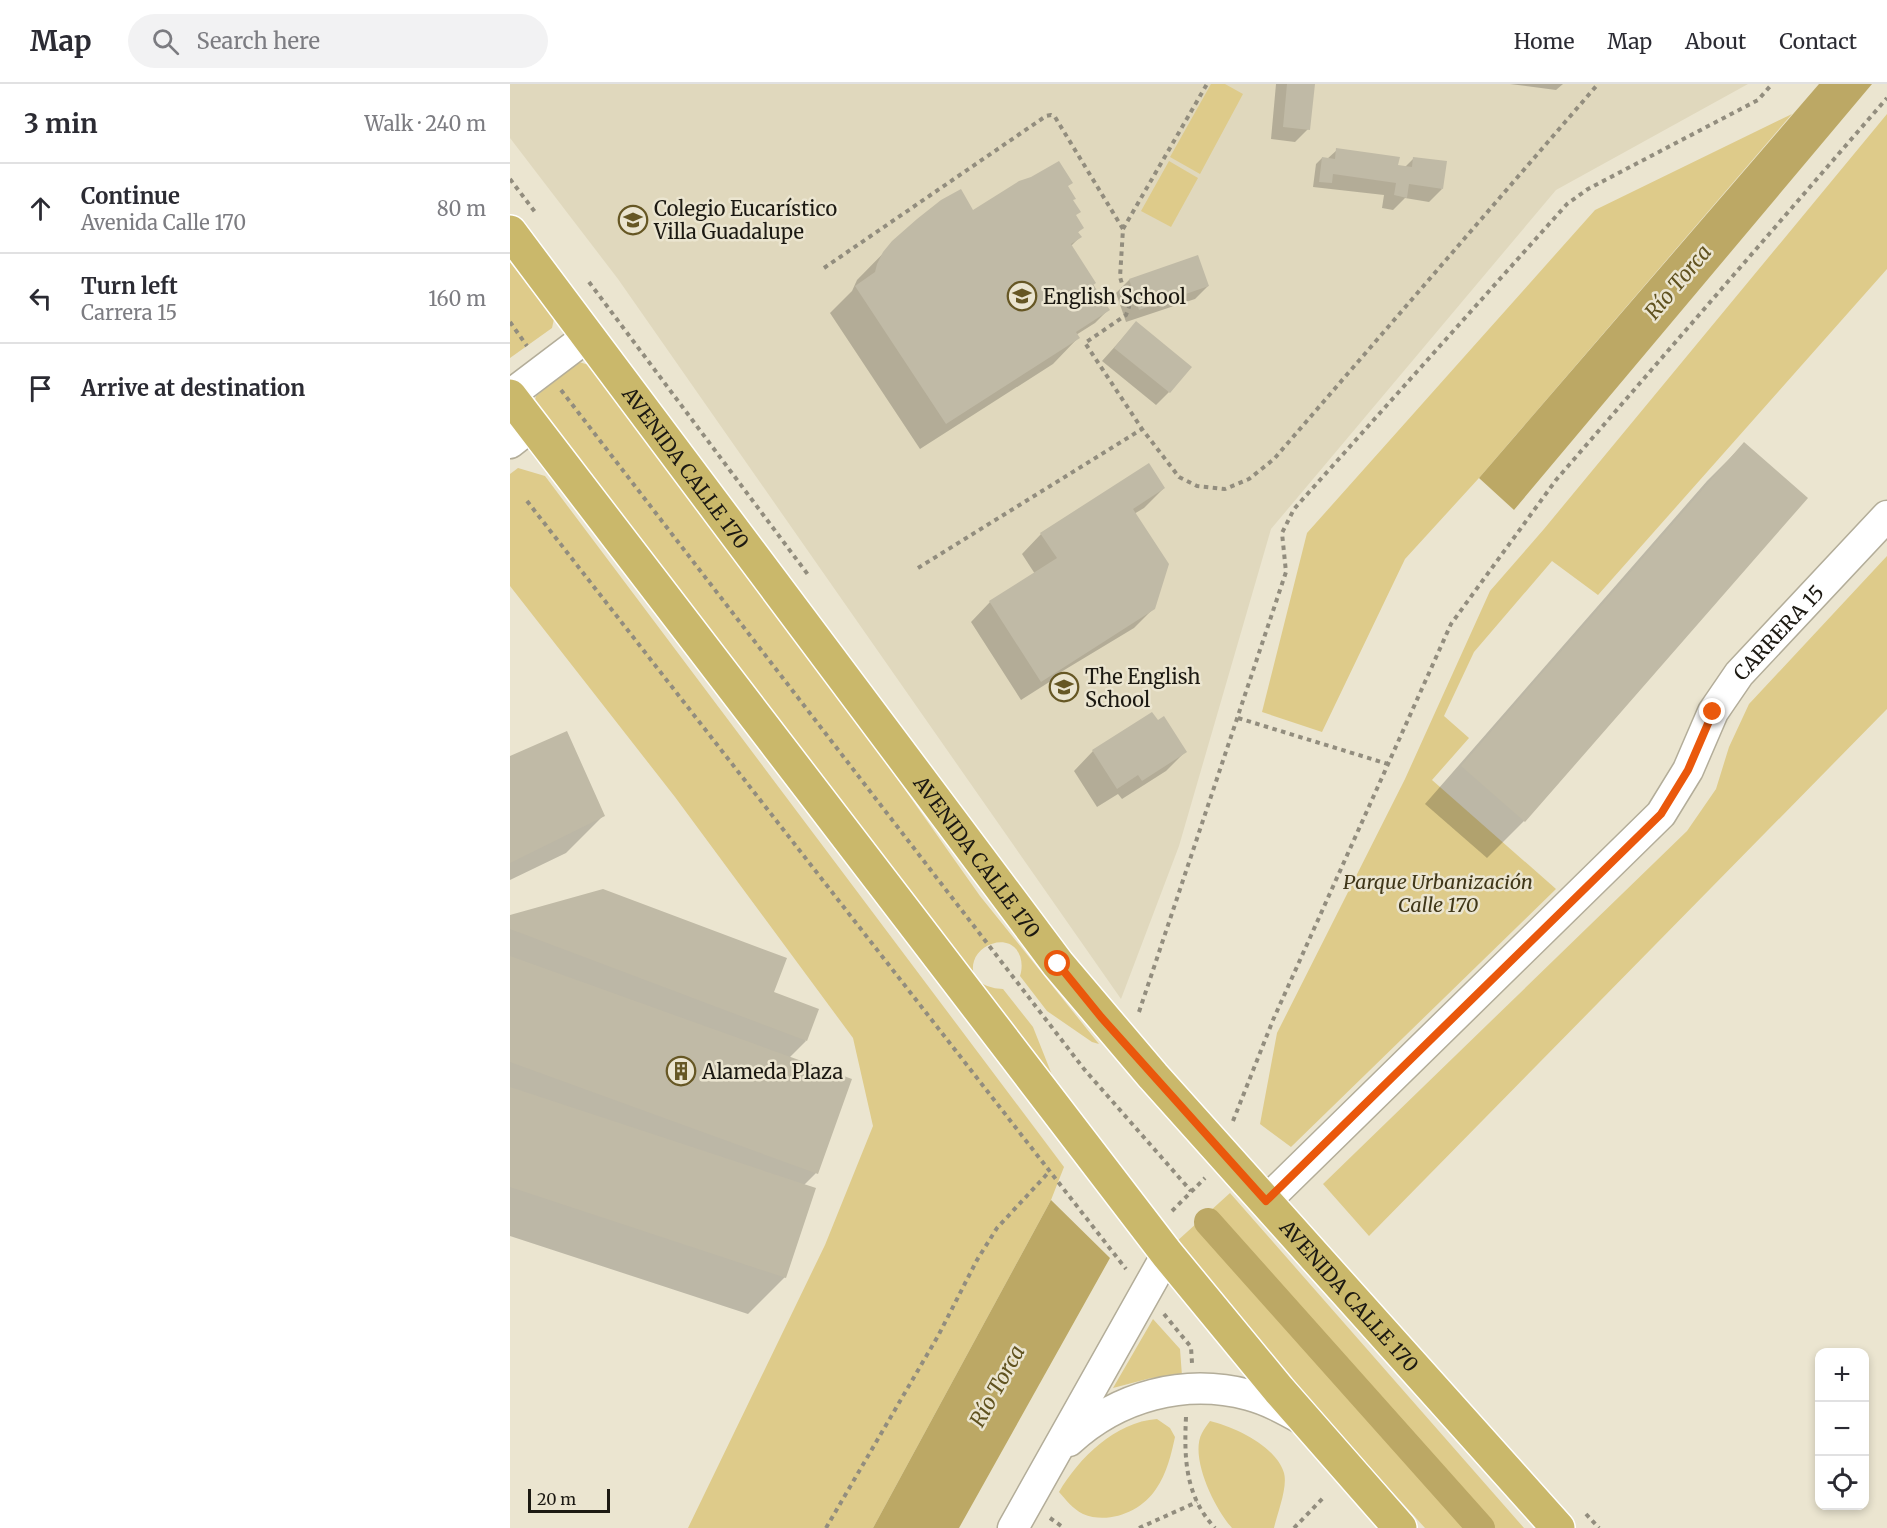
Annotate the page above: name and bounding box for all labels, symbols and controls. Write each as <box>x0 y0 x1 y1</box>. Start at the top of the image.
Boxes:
search box <box>128 14 548 68</box>
text: Map <box>30 23 92 59</box>
icon: search <box>149 25 182 58</box>
text: Search here <box>197 27 320 55</box>
text: Home <box>1514 28 1574 55</box>
text: Map <box>1607 28 1652 55</box>
text: About <box>1685 28 1746 55</box>
text: Contact <box>1779 28 1857 55</box>
text: 3 min <box>24 107 98 140</box>
text: Walk · 240 m <box>365 111 486 136</box>
text: Continue <box>81 182 180 210</box>
icon: ahead <box>24 192 57 225</box>
text: 80 m <box>437 196 486 221</box>
place label: Colegio Eucarístico Villa Guadalupe <box>653 196 837 244</box>
school or university icon: Colegio Eucarístico Villa Guadalupe <box>617 204 649 236</box>
text: Avenida Calle 170 <box>81 210 246 235</box>
water label: Río Torca <box>1639 239 1717 325</box>
text: Turn left <box>81 272 178 300</box>
school or university icon: English School <box>1006 280 1038 312</box>
icon: left <box>24 282 57 315</box>
place label: English School <box>1043 284 1186 309</box>
text: 160 m <box>428 286 486 311</box>
text: Carrera 15 <box>81 300 177 325</box>
icon: arrive <box>24 372 57 405</box>
text: Arrive at destination <box>81 374 305 402</box>
street label: AVENIDA CALLE 170 <box>617 381 755 553</box>
street label: CARRERA 15 <box>1728 579 1829 685</box>
place label: The English School <box>1085 664 1200 712</box>
school or university icon: The English School <box>1048 671 1080 703</box>
route end <box>1699 698 1725 724</box>
street label: AVENIDA CALLE 170 <box>908 770 1046 942</box>
park label: Parque Urbanización Calle 170 <box>1343 869 1533 917</box>
route start <box>1044 950 1070 976</box>
building icon: Alameda Plaza <box>665 1055 697 1087</box>
place label: Alameda Plaza <box>701 1059 843 1084</box>
street label: AVENIDA CALLE 170 <box>1274 1214 1424 1377</box>
water label: Río Torca <box>964 1340 1030 1432</box>
map controls <box>1815 1348 1869 1510</box>
button: + <box>1815 1348 1869 1402</box>
button: − <box>1815 1402 1869 1456</box>
button: locate <box>1815 1456 1869 1510</box>
scale bar <box>528 1486 610 1514</box>
text: 20 m <box>537 1489 576 1509</box>

